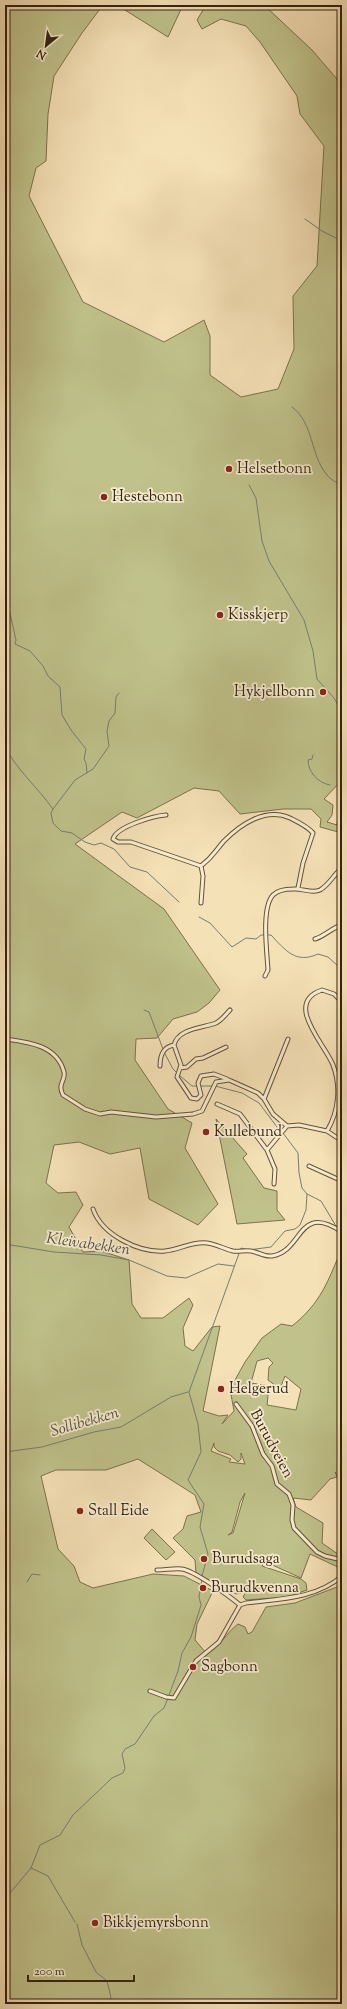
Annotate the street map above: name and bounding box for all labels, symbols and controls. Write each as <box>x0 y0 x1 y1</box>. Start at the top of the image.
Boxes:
north arrow <box>26 26 66 66</box>
text: N <box>34 45 50 63</box>
place label: Helsetbonn <box>237 459 312 480</box>
marker: Helsetbonn <box>224 464 234 474</box>
place label: Hestebonn <box>112 487 183 508</box>
marker: Hestebonn <box>99 492 109 502</box>
place label: Kisskjerp <box>228 605 288 626</box>
marker: Kisskjerp <box>215 610 225 620</box>
place label: Hykjellbonn <box>234 682 315 703</box>
marker: Hykjellbonn <box>318 687 328 697</box>
place label: Kullebund <box>214 1122 283 1143</box>
marker: Kullebund <box>201 1127 211 1137</box>
water label: Kleivabekken <box>45 1228 132 1262</box>
place label: Helgerud <box>229 1379 289 1400</box>
marker: Helgerud <box>216 1384 226 1394</box>
water label: Sollibekken <box>48 1402 122 1444</box>
street label: Burudveien <box>244 1406 298 1482</box>
place label: Stall Eide <box>88 1501 149 1522</box>
marker: Stall Eide <box>75 1506 85 1516</box>
place label: Burudsaga <box>212 1549 280 1570</box>
marker: Burudsaga <box>199 1554 209 1564</box>
place label: Burudkvenna <box>211 1578 299 1599</box>
marker: Burudkvenna <box>198 1583 208 1593</box>
place label: Sagbonn <box>201 1657 258 1678</box>
marker: Sagbonn <box>188 1662 198 1672</box>
place label: Bikkjemyrsbonn <box>103 1913 209 1934</box>
marker: Bikkjemyrsbonn <box>90 1918 100 1928</box>
scale bar <box>28 1957 134 1983</box>
text: 200 m <box>34 1963 65 1981</box>

